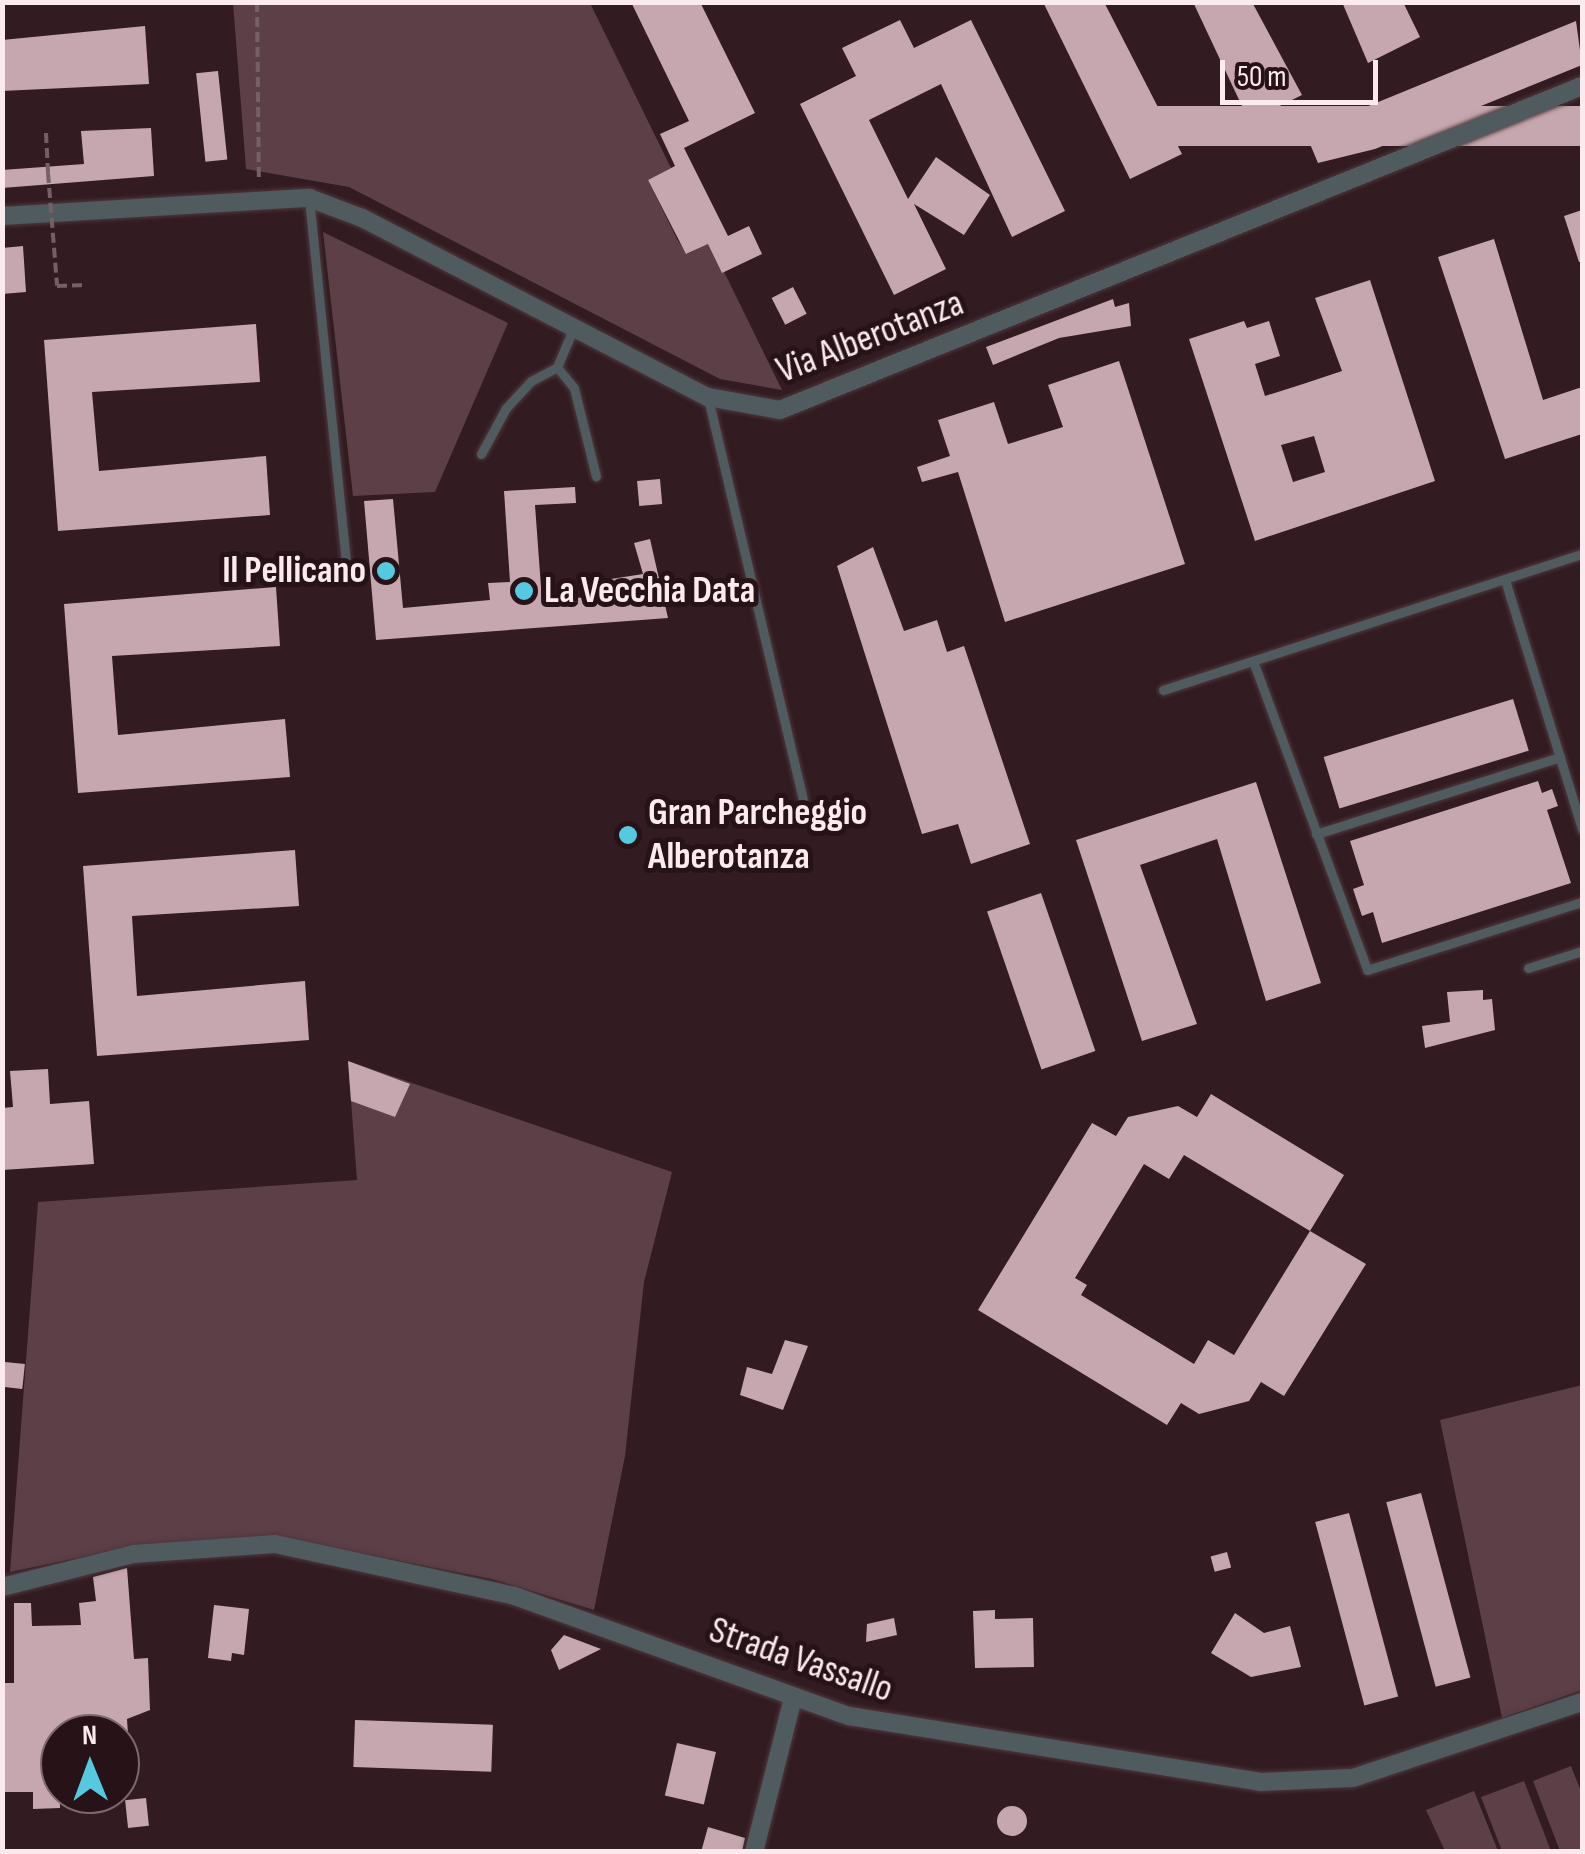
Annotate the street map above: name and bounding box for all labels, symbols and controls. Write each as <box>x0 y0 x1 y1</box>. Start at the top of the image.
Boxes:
scale bar <box>1225 40 1382 102</box>
text: 50 m <box>1237 59 1286 95</box>
street label: Via Alberotanza <box>770 281 970 393</box>
place label: Il Pellicano <box>222 548 366 594</box>
marker: Il Pellicano <box>375 560 397 582</box>
place label: La Vecchia Data <box>544 568 755 614</box>
marker: La Vecchia Data <box>513 580 535 602</box>
place label: Gran Parcheggio Alberotanza <box>648 790 867 879</box>
marker: Gran Parcheggio Alberotanza <box>617 824 639 846</box>
street label: Strada Vassallo <box>703 1607 899 1713</box>
north arrow <box>40 1714 140 1814</box>
text: N <box>82 1719 97 1752</box>

